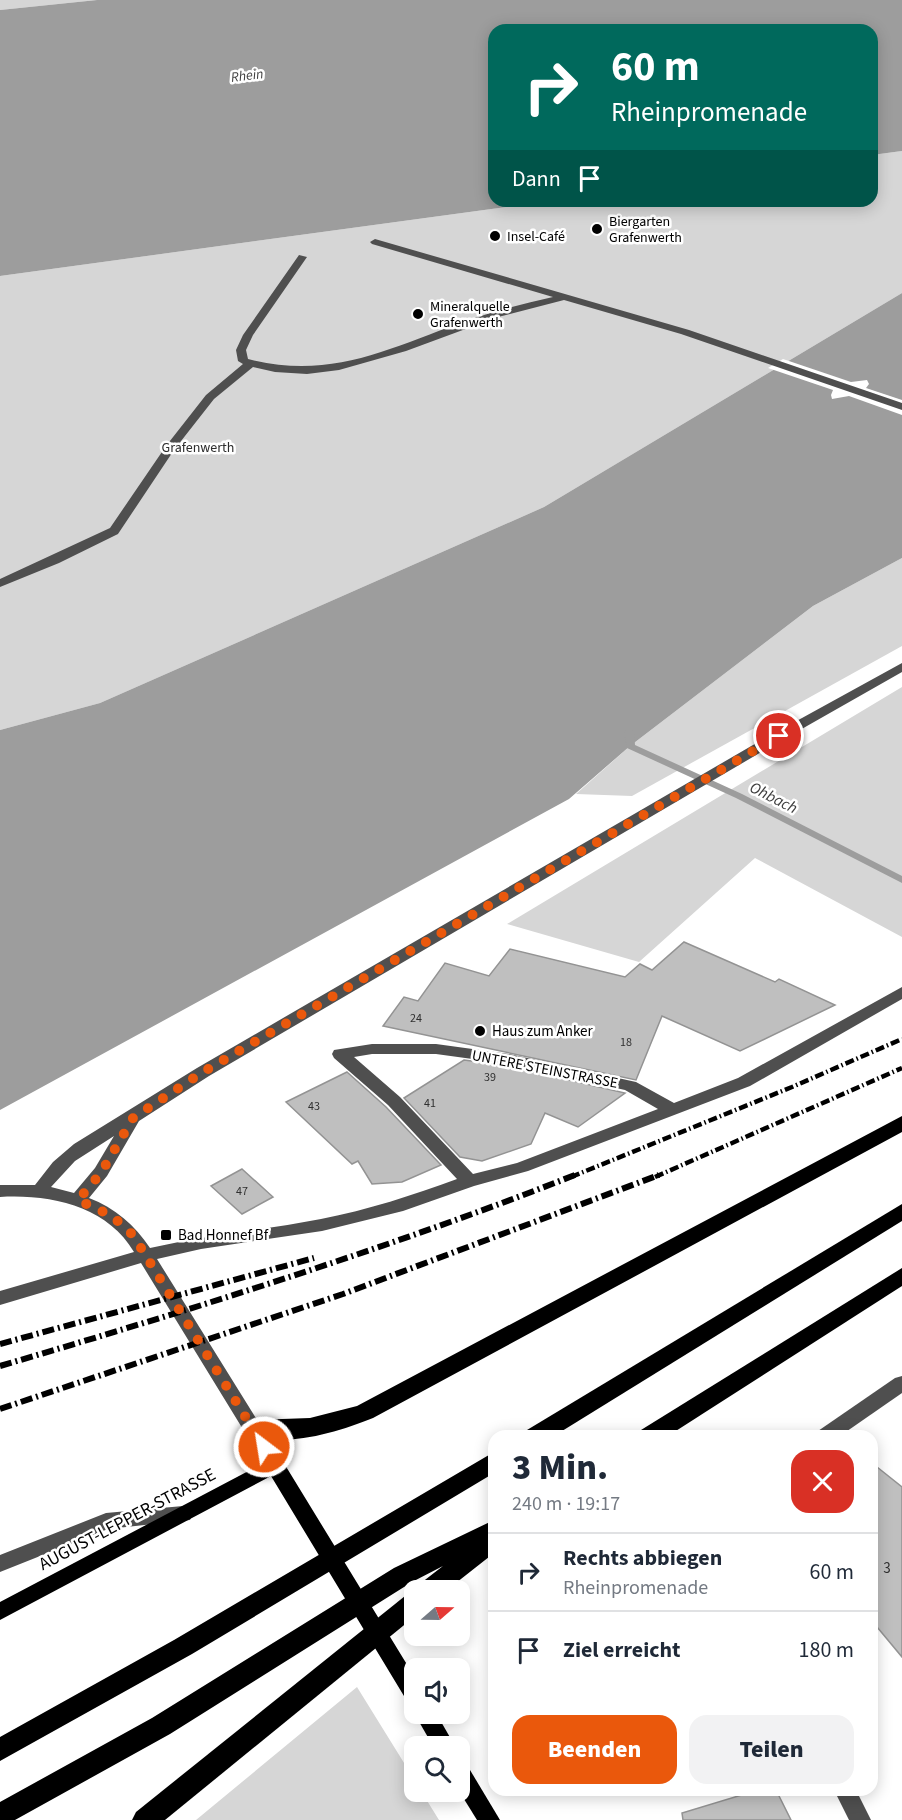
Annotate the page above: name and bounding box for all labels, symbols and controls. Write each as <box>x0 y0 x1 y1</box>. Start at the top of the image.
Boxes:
text: 60 m <box>611 37 700 97</box>
icon: right <box>512 48 590 126</box>
water label: Rhein <box>230 64 264 88</box>
text: Rheinpromenade <box>611 93 807 132</box>
icon: arrive <box>573 162 606 195</box>
text: Dann <box>512 163 561 195</box>
place label: Biergarten Grafenwerth <box>609 212 682 248</box>
marker: Biergarten Grafenwerth <box>590 222 604 236</box>
place label: Insel-Café <box>507 227 565 247</box>
marker: Insel-Café <box>488 229 502 243</box>
place label: Mineralquelle Grafenwerth <box>430 297 510 333</box>
marker: Mineralquelle Grafenwerth <box>411 307 425 321</box>
park label: Grafenwerth <box>162 438 234 458</box>
pin <box>753 710 804 761</box>
icon: arrive <box>762 719 795 752</box>
water label: Ohbach <box>746 777 801 819</box>
house number: 24 <box>410 1010 422 1027</box>
place label: Haus zum Anker <box>492 1021 594 1042</box>
marker: Haus zum Anker <box>473 1024 487 1038</box>
house number: 18 <box>620 1034 632 1051</box>
street label: UNTERE STEINSTRASSE <box>470 1045 620 1094</box>
house number: 39 <box>484 1069 496 1086</box>
house number: 41 <box>424 1095 436 1112</box>
house number: 43 <box>308 1098 320 1115</box>
house number: 47 <box>236 1183 248 1200</box>
place label: Bad Honnef Bf <box>178 1225 269 1246</box>
marker: Bad Honnef Bf <box>159 1228 173 1242</box>
position arrow <box>232 1415 296 1479</box>
text: 3 Min. <box>512 1442 608 1493</box>
button: close <box>791 1450 854 1513</box>
street label: AUGUST-LEPPER-STRASSE <box>34 1462 220 1577</box>
text: 240 m · 19:17 <box>512 1490 620 1518</box>
text: Rechts abbiegen <box>563 1542 722 1574</box>
icon: right <box>512 1556 545 1589</box>
text: 60 m <box>809 1556 854 1588</box>
house number: 3 <box>883 1558 891 1579</box>
text: Rheinpromenade <box>563 1574 708 1602</box>
north arrow <box>404 1580 470 1646</box>
map controls <box>404 1580 470 1802</box>
icon: arrive <box>512 1634 545 1667</box>
text: Ziel erreicht <box>563 1634 681 1666</box>
text: 180 m <box>799 1634 854 1666</box>
button: sound <box>404 1658 470 1724</box>
button: Beenden <box>512 1715 677 1784</box>
button: Teilen <box>689 1715 854 1784</box>
button: search <box>404 1736 470 1802</box>

